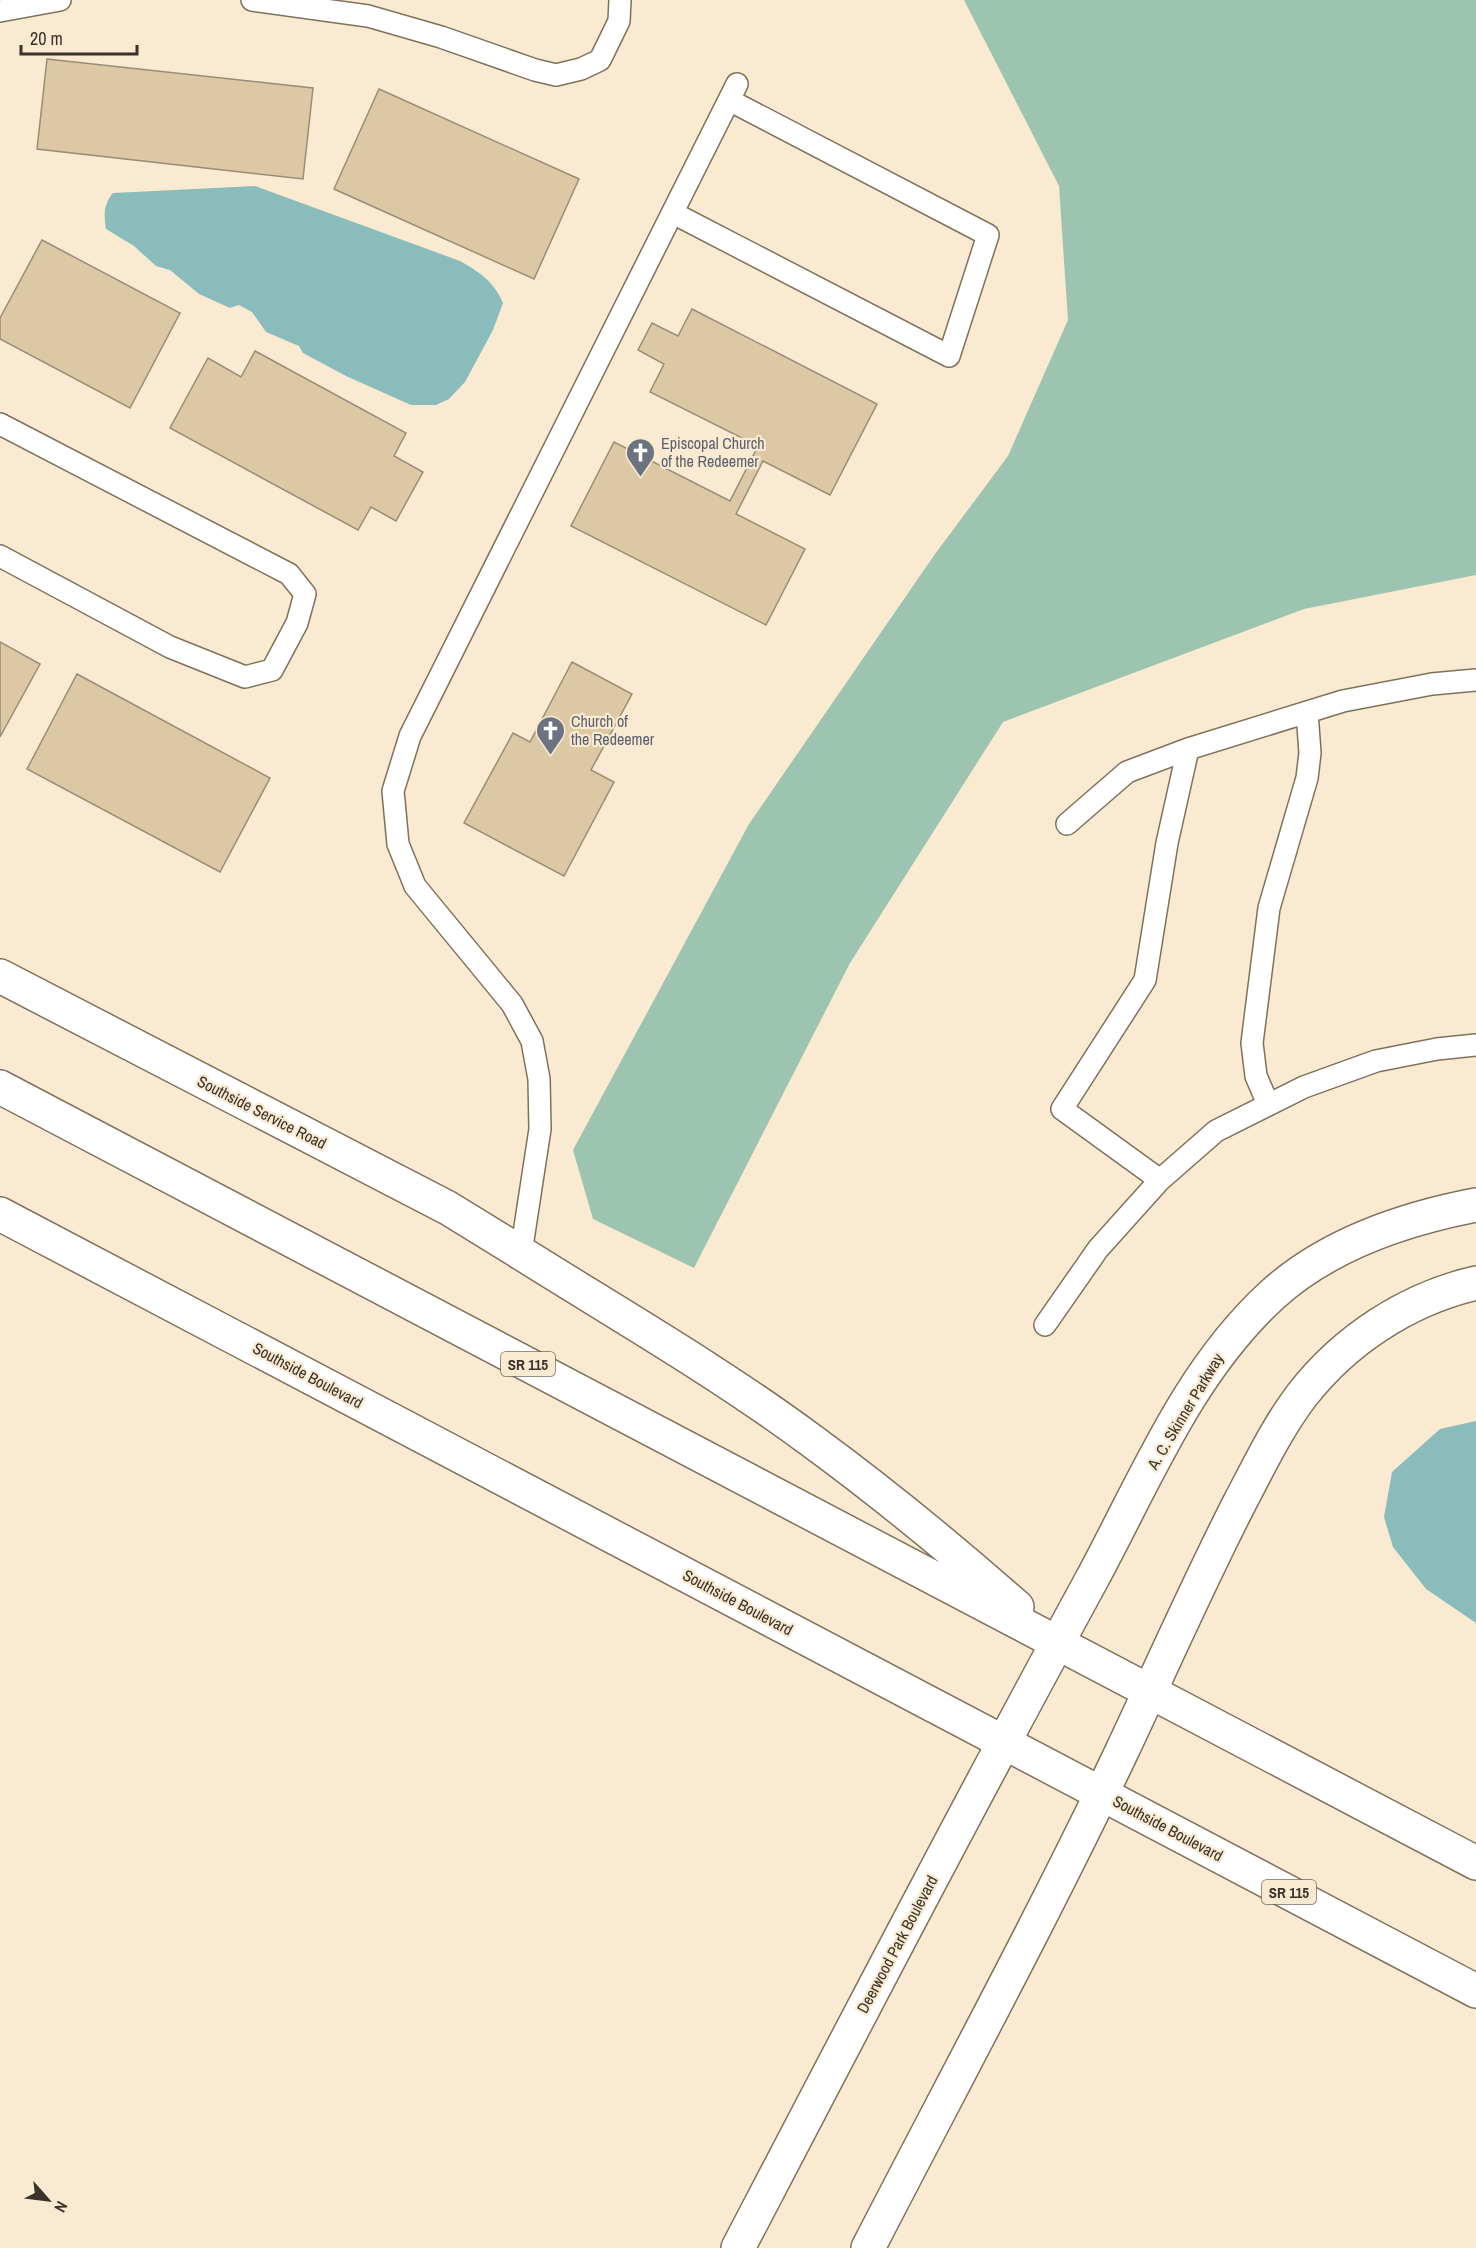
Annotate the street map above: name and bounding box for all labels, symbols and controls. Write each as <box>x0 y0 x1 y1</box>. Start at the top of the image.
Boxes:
scale bar <box>21 18 136 56</box>
text: 20 m <box>30 26 63 51</box>
place label: Episcopal Church of the Redeemer <box>661 432 765 472</box>
church icon: Episcopal Church of the Redeemer <box>624 436 656 478</box>
place label: Church of the Redeemer <box>571 710 655 750</box>
church icon: Church of the Redeemer <box>534 714 566 756</box>
street label: Southside Service Road <box>194 1070 330 1154</box>
street label: Southside Boulevard <box>249 1337 367 1413</box>
street label: A. C. Skinner Parkway <box>1141 1348 1229 1474</box>
road number: SR 115 <box>501 1352 555 1376</box>
street label: Southside Boulevard <box>679 1564 797 1640</box>
street label: Southside Boulevard <box>1109 1790 1227 1866</box>
street label: Deerwood Park Boulevard <box>851 1871 943 2017</box>
road number: SR 115 <box>1262 1880 1316 1904</box>
north arrow <box>18 2170 78 2230</box>
text: N <box>49 2198 73 2216</box>

